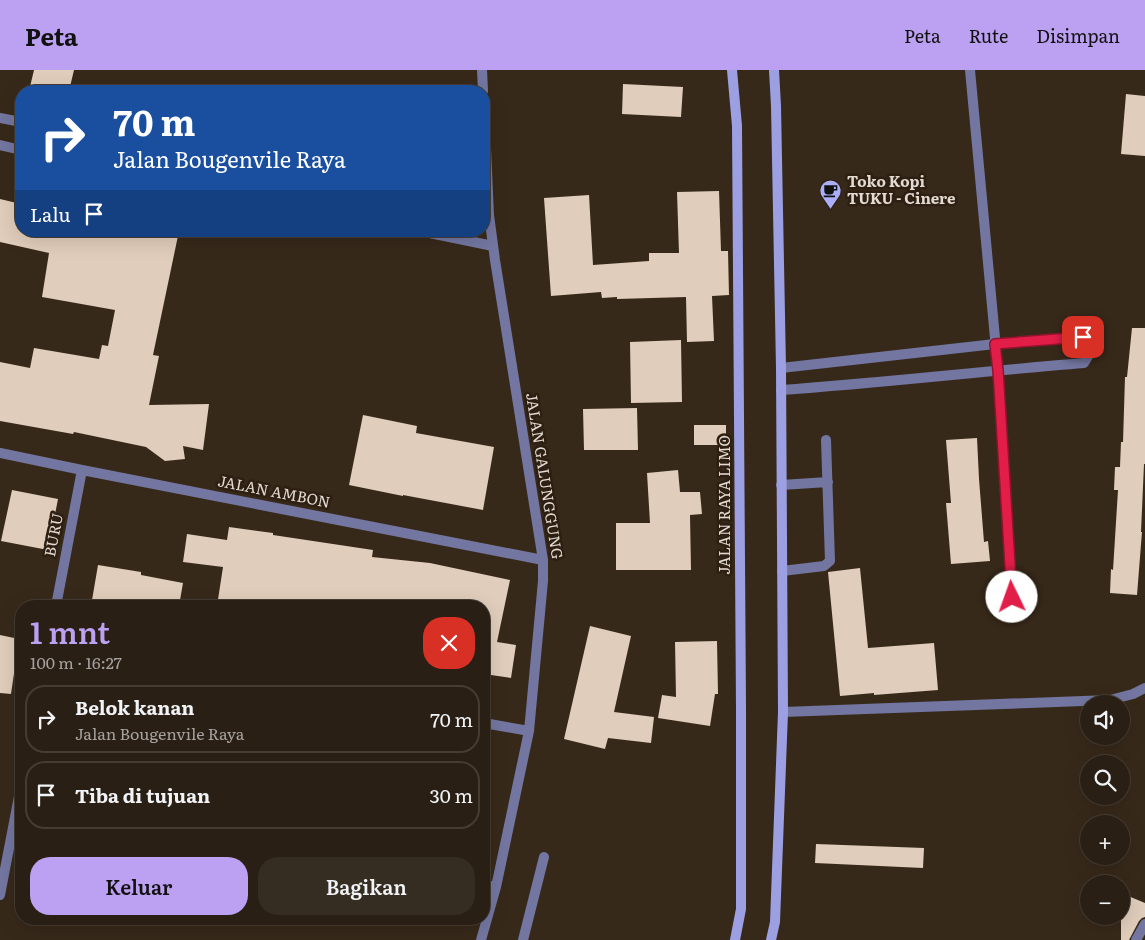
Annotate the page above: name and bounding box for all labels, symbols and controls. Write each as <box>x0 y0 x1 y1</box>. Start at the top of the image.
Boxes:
text: Peta <box>25 18 78 53</box>
text: Peta <box>904 22 941 49</box>
text: Rute <box>969 22 1008 49</box>
text: Disimpan <box>1036 22 1120 49</box>
text: 70 m <box>113 95 195 147</box>
icon: right <box>30 105 95 170</box>
text: Jalan Bougenvile Raya <box>113 142 346 175</box>
place label: Toko Kopi TUKU - Cinere <box>847 169 956 209</box>
cafe icon: Toko Kopi TUKU - Cinere <box>819 179 843 210</box>
text: Lalu <box>30 200 70 228</box>
icon: arrive <box>80 200 108 228</box>
pin <box>1062 316 1104 358</box>
icon: arrive <box>1069 323 1097 351</box>
street label: JALAN GALUNGGUNG <box>521 391 570 561</box>
street label: JALAN RAYA LIMO <box>712 435 735 575</box>
street label: JALAN AMBON <box>216 468 333 513</box>
street label: BURU <box>37 511 68 559</box>
position arrow <box>985 570 1037 622</box>
text: 1 mnt <box>30 609 110 653</box>
button: close <box>423 617 475 669</box>
text: 100 m · 16:27 <box>30 650 122 674</box>
text: Belok kanan <box>75 693 194 721</box>
map controls <box>1080 695 1130 925</box>
button: sound <box>1080 695 1130 745</box>
icon: right <box>32 705 60 733</box>
text: 70 m <box>430 705 473 733</box>
text: Jalan Bougenvile Raya <box>75 721 244 745</box>
button: search <box>1080 755 1130 805</box>
icon: arrive <box>32 781 60 809</box>
text: Tiba di tujuan <box>75 781 210 809</box>
text: 30 m <box>429 781 473 809</box>
button: + <box>1080 815 1130 865</box>
button: Keluar <box>30 857 248 915</box>
button: Bagikan <box>258 857 475 915</box>
button: − <box>1080 875 1130 925</box>

